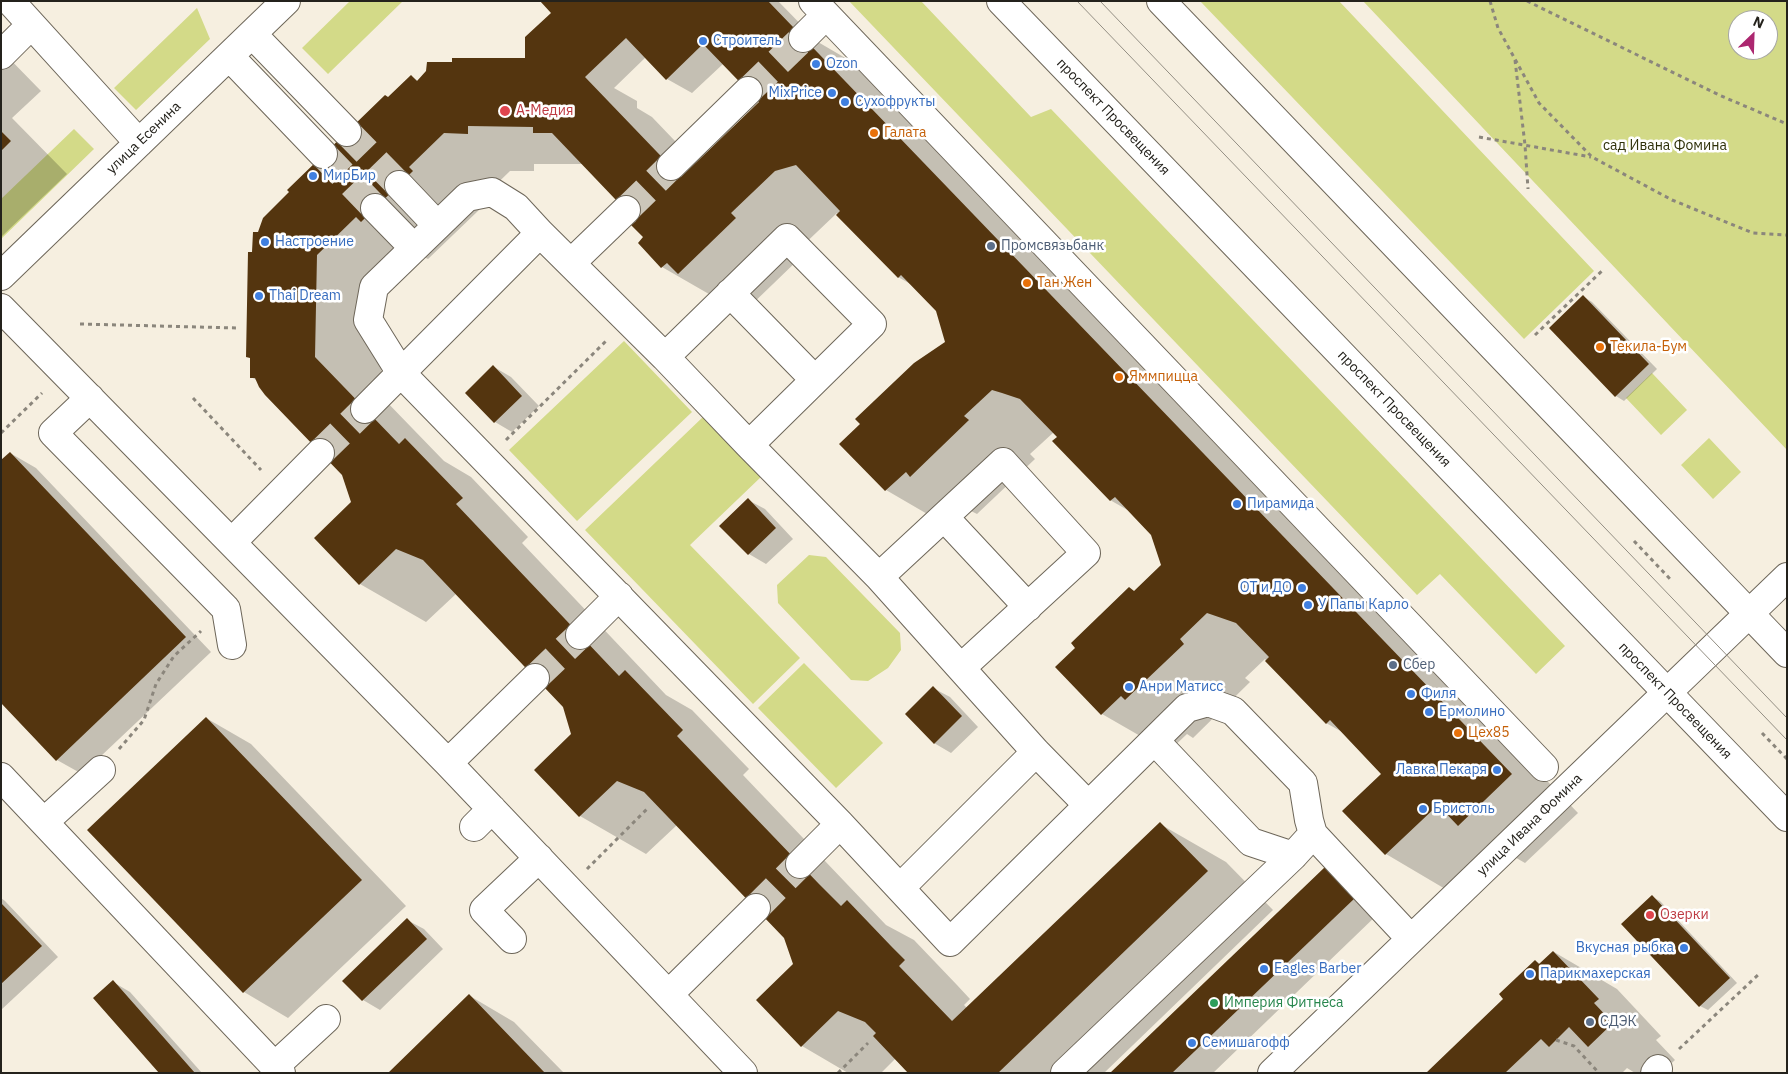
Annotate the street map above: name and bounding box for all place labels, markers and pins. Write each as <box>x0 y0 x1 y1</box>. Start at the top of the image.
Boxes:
place label: Строитель <box>713 33 782 49</box>
marker: Строитель <box>697 35 709 47</box>
place label: Ozon <box>826 56 858 72</box>
marker: Ozon <box>810 58 822 70</box>
place label: MixPrice <box>768 85 822 101</box>
marker: MixPrice <box>826 87 838 99</box>
place label: Сухофрукты <box>855 94 935 110</box>
marker: Сухофрукты <box>839 96 851 108</box>
place label: А-Медия <box>516 103 573 119</box>
marker: А-Медия <box>498 104 512 118</box>
place label: Галата <box>884 125 926 141</box>
marker: Галата <box>868 127 880 139</box>
place label: МирБир <box>323 168 376 184</box>
marker: МирБир <box>307 170 319 182</box>
place label: Настроение <box>275 234 354 250</box>
marker: Настроение <box>259 236 271 248</box>
place label: Промсвязьбанк <box>1001 238 1104 254</box>
marker: Промсвязьбанк <box>985 240 997 252</box>
place label: Тан Жен <box>1037 275 1092 291</box>
marker: Тан Жен <box>1021 277 1033 289</box>
place label: Thai Dream <box>269 288 341 304</box>
marker: Thai Dream <box>253 290 265 302</box>
place label: Текила-Бум <box>1610 339 1687 355</box>
marker: Текила-Бум <box>1594 341 1606 353</box>
place label: Яммпицца <box>1129 369 1198 385</box>
marker: Яммпицца <box>1113 371 1125 383</box>
place label: Пирамида <box>1247 496 1314 512</box>
marker: Пирамида <box>1231 498 1243 510</box>
place label: ОТ и ДО <box>1240 580 1292 596</box>
marker: ОТ и ДО <box>1296 582 1308 594</box>
place label: У Папы Карло <box>1318 597 1409 613</box>
marker: У Папы Карло <box>1302 599 1314 611</box>
place label: Сбер <box>1403 657 1435 673</box>
marker: Сбер <box>1387 659 1399 671</box>
place label: Анри Матисс <box>1139 679 1223 695</box>
marker: Анри Матисс <box>1123 681 1135 693</box>
place label: Филя <box>1421 686 1456 702</box>
marker: Филя <box>1405 688 1417 700</box>
place label: Ермолино <box>1439 704 1505 720</box>
marker: Ермолино <box>1423 706 1435 718</box>
place label: Цех85 <box>1468 725 1510 741</box>
marker: Цех85 <box>1452 727 1464 739</box>
place label: Лавка Пекаря <box>1396 762 1487 778</box>
marker: Лавка Пекаря <box>1491 764 1503 776</box>
place label: Бристоль <box>1433 801 1495 817</box>
marker: Бристоль <box>1417 803 1429 815</box>
place label: Озерки <box>1660 907 1709 923</box>
marker: Озерки <box>1644 909 1656 921</box>
place label: Вкусная рыбка <box>1576 940 1674 956</box>
marker: Вкусная рыбка <box>1678 942 1690 954</box>
place label: Eagles Barber <box>1274 961 1361 977</box>
marker: Eagles Barber <box>1258 963 1270 975</box>
place label: Парикмахерская <box>1540 966 1651 982</box>
marker: Парикмахерская <box>1524 968 1536 980</box>
place label: Империя Фитнеса <box>1224 995 1344 1011</box>
marker: Империя Фитнеса <box>1208 997 1220 1009</box>
place label: СДЭК <box>1600 1014 1637 1030</box>
marker: СДЭК <box>1584 1016 1596 1028</box>
place label: Семишагофф <box>1202 1035 1290 1051</box>
marker: Семишагофф <box>1186 1037 1198 1049</box>

